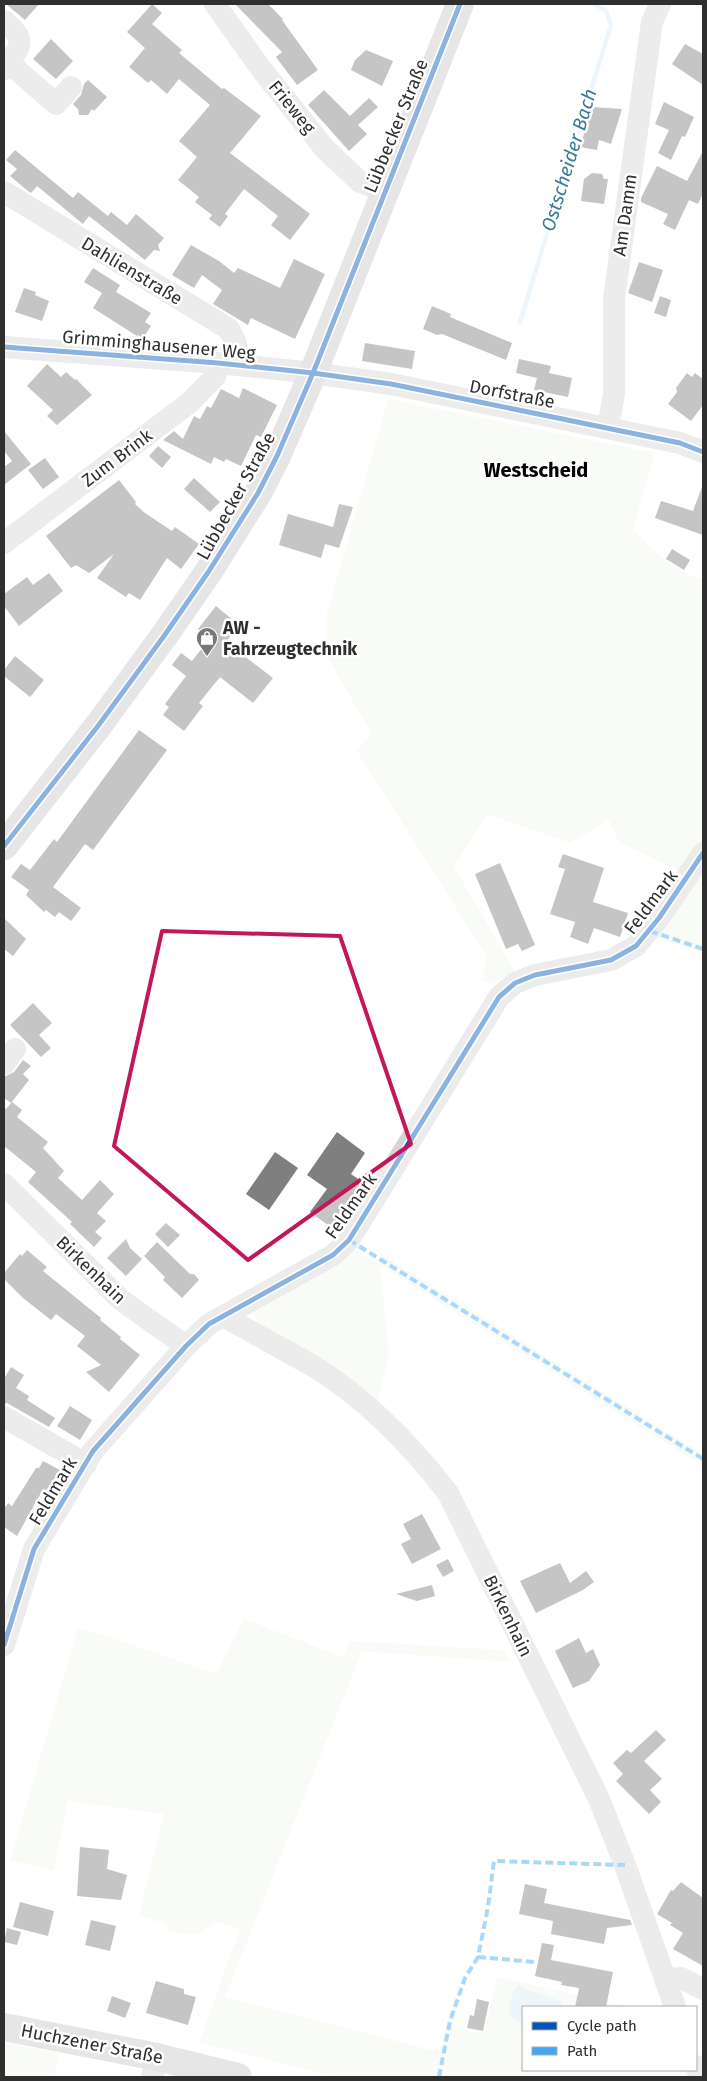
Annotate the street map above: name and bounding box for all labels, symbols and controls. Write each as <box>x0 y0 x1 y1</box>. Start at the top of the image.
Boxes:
street label: Lübbecker Straße <box>359 56 433 196</box>
street label: Frieweg <box>264 76 320 139</box>
water label: Ostscheider Bach <box>536 86 602 234</box>
street label: Am Damm <box>608 173 642 257</box>
street label: Dahlienstraße <box>77 232 187 310</box>
street label: Grimminghausener Weg <box>61 326 257 364</box>
street label: Dorfstraße <box>467 375 557 413</box>
street label: Zum Brink <box>77 424 157 492</box>
street label: Lübbecker Straße <box>192 428 280 564</box>
district label: Westscheid <box>484 458 588 482</box>
place label: AW - Fahrzeugtechnik <box>222 617 358 660</box>
shop icon: AW - Fahrzeugtechnik <box>195 626 219 657</box>
street label: Feldmark <box>620 865 683 939</box>
street label: Feldmark <box>320 1168 382 1243</box>
street label: Birkenhain <box>52 1231 130 1309</box>
street label: Feldmark <box>24 1452 82 1529</box>
street label: Birkenhain <box>479 1571 537 1661</box>
legend <box>522 2006 697 2071</box>
text: Cycle path <box>567 2017 637 2035</box>
street label: Huchzener Straße <box>19 2019 165 2069</box>
text: Path <box>567 2042 597 2060</box>

